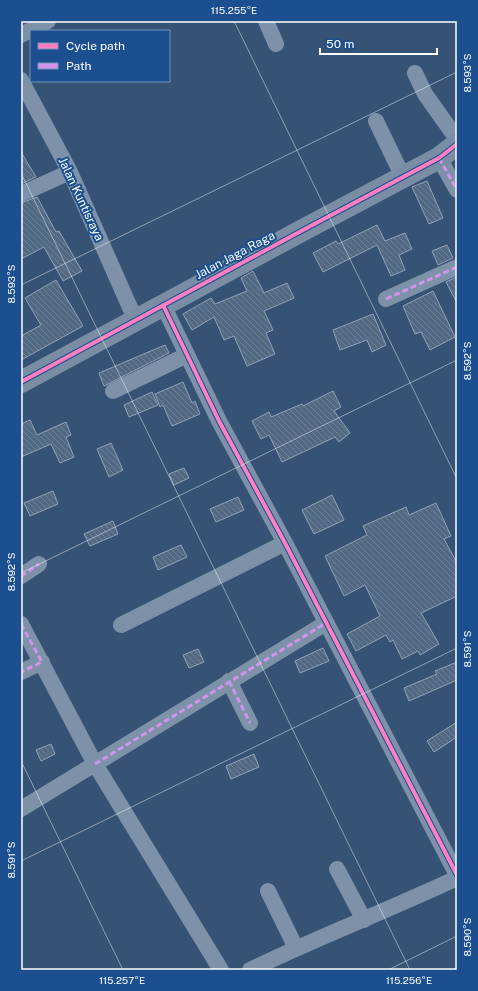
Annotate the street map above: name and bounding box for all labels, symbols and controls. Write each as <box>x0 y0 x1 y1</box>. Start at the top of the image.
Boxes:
text: 115.255°E <box>211 4 257 16</box>
legend <box>30 30 170 82</box>
scale bar <box>320 30 437 56</box>
text: 50 m <box>326 37 354 51</box>
text: Cycle path <box>66 39 125 53</box>
text: 8.593°S <box>461 53 473 92</box>
text: Path <box>66 59 92 73</box>
street label: Jalan Kuntisraya <box>56 155 106 243</box>
street label: Jalan Jaga Raga <box>193 228 277 282</box>
text: 8.593°S <box>5 264 17 303</box>
text: 8.592°S <box>461 341 473 380</box>
text: 8.592°S <box>5 552 17 591</box>
text: 8.591°S <box>461 630 473 667</box>
text: 8.591°S <box>5 841 17 878</box>
text: 8.590°S <box>461 917 473 956</box>
text: 115.257°E <box>99 974 145 986</box>
text: 115.256°E <box>386 974 432 986</box>

